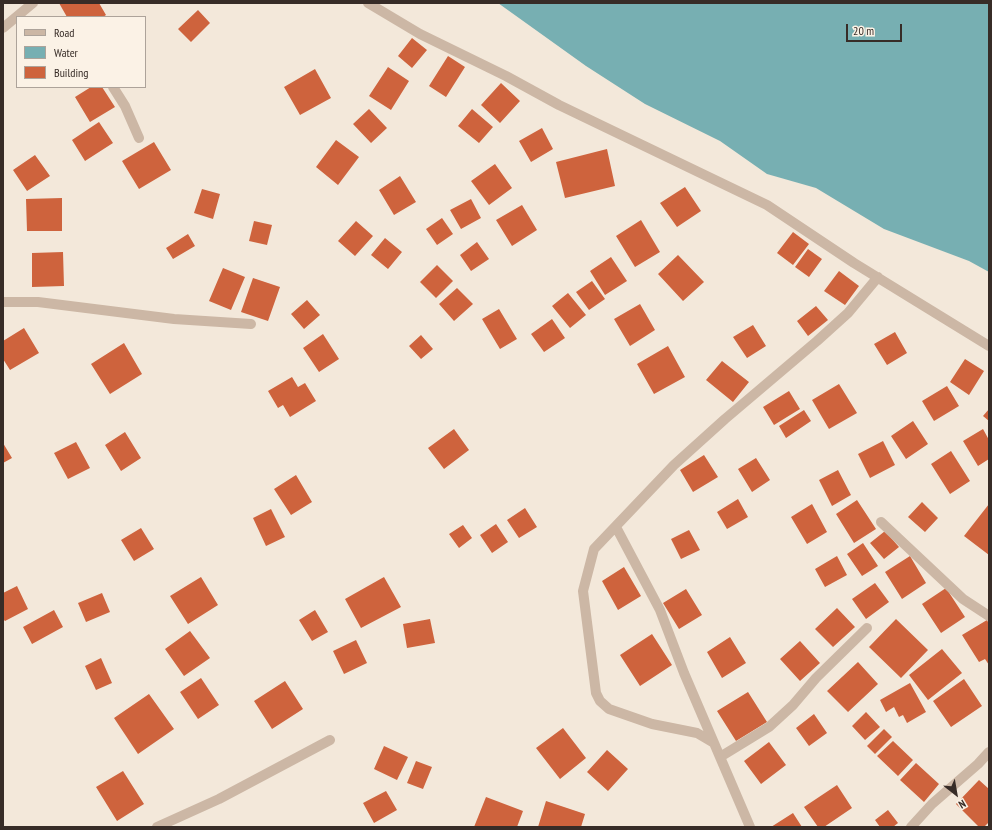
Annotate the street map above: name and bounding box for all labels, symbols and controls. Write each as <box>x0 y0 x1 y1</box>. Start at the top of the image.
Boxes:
legend <box>16 16 146 88</box>
scale bar <box>848 16 904 42</box>
text: 20 m <box>853 23 874 38</box>
text: Road <box>54 25 74 40</box>
text: Water <box>54 45 78 60</box>
text: Building <box>54 65 89 80</box>
north arrow <box>936 774 976 814</box>
text: N <box>956 797 968 812</box>

